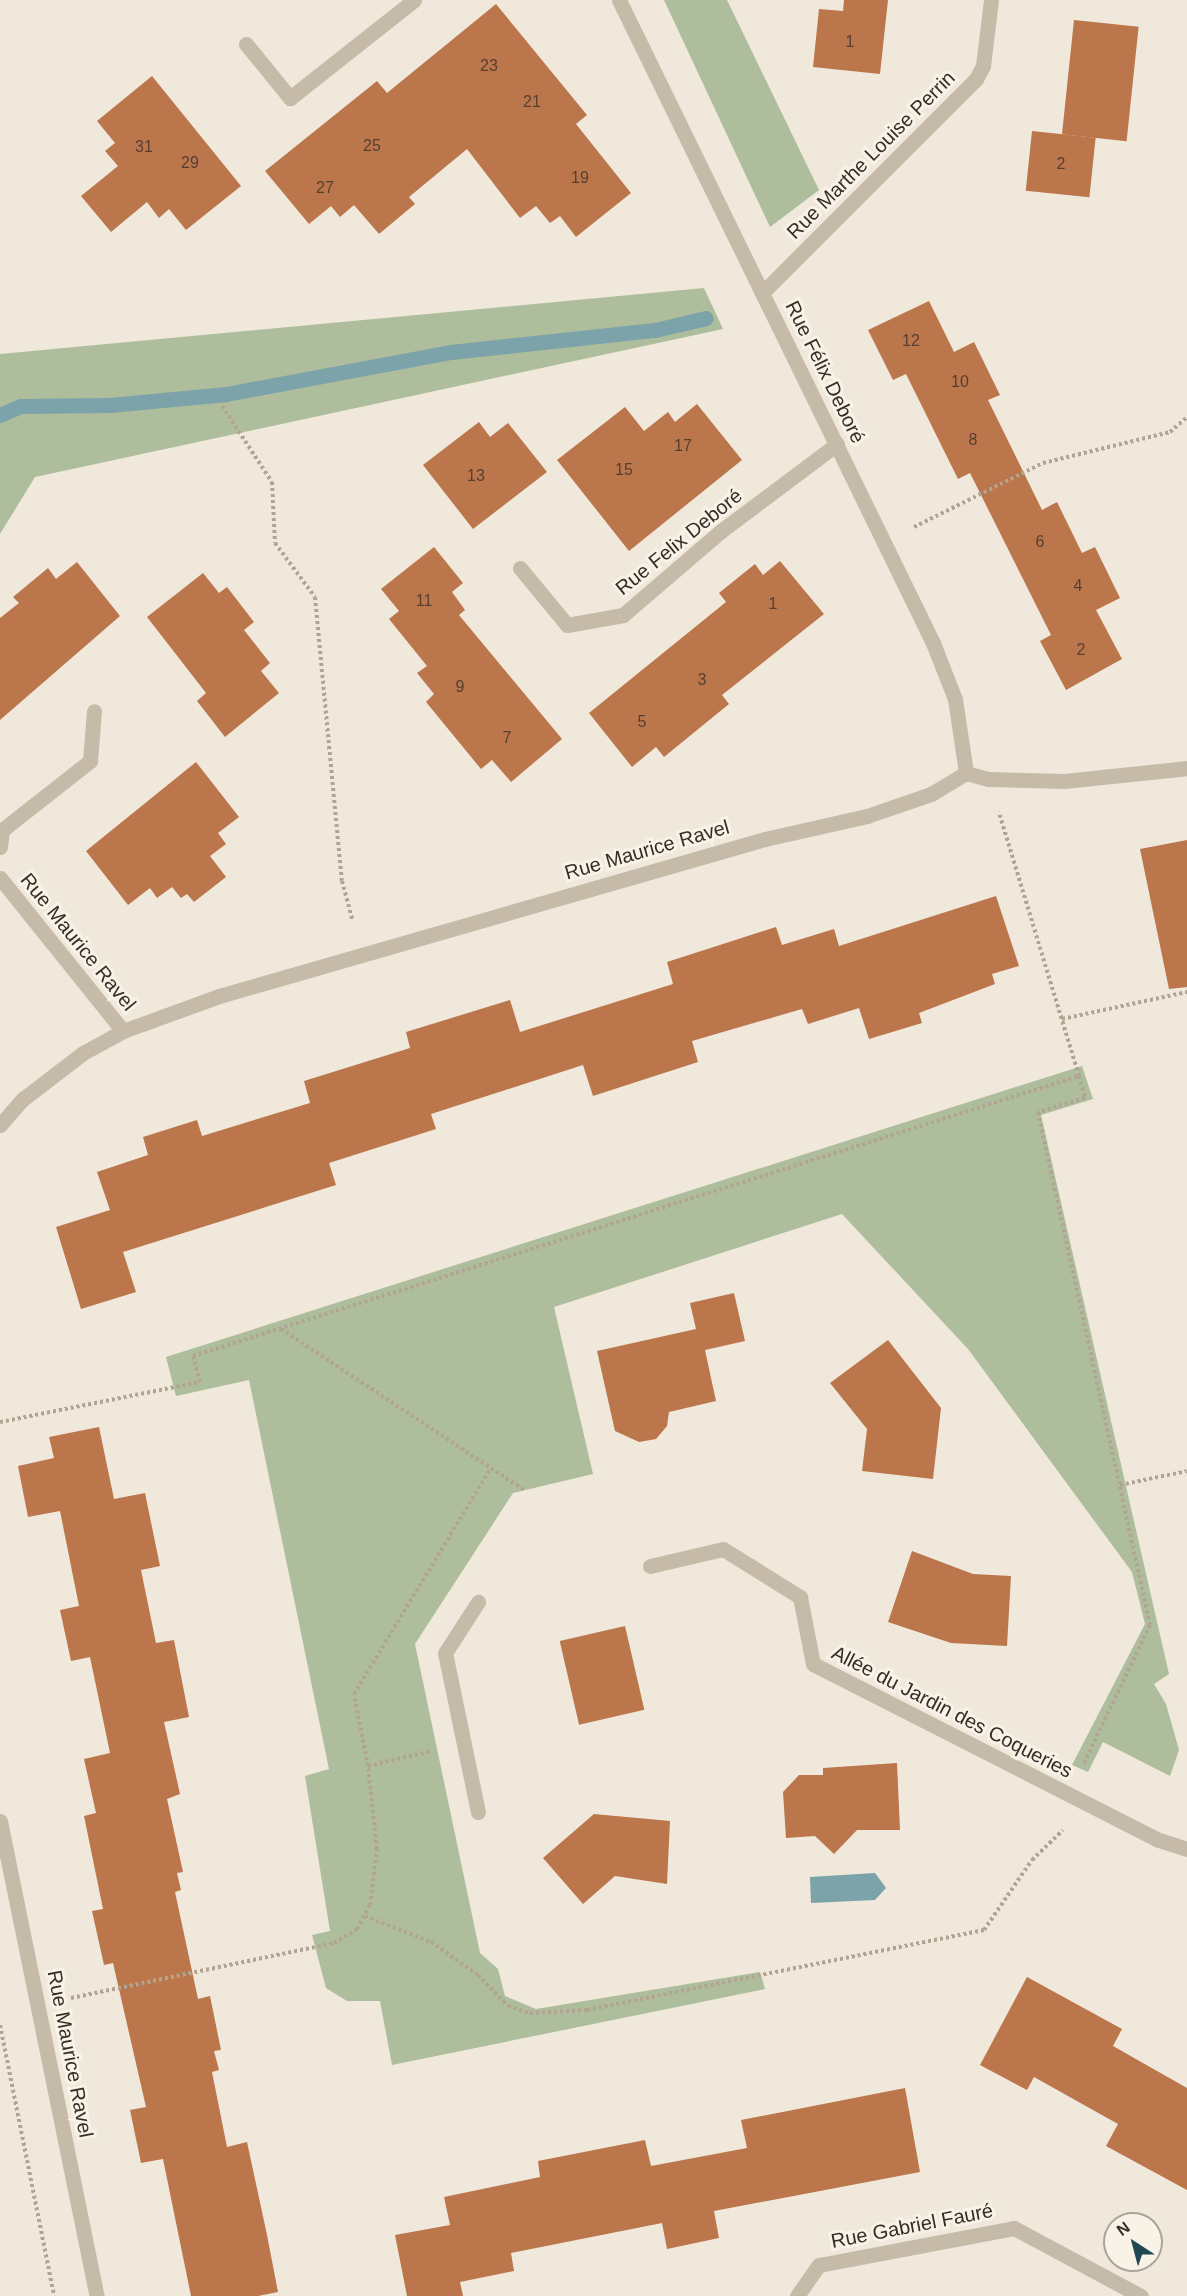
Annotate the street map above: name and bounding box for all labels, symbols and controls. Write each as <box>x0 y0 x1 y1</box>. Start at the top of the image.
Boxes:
house number: 1 <box>846 32 854 52</box>
house number: 23 <box>480 56 498 76</box>
street label: Rue Marthe Louise Perrin <box>782 66 960 244</box>
house number: 21 <box>523 92 541 112</box>
house number: 25 <box>363 136 381 156</box>
house number: 31 <box>135 137 153 157</box>
house number: 29 <box>181 153 199 173</box>
house number: 2 <box>1057 154 1065 174</box>
house number: 19 <box>571 168 589 188</box>
house number: 27 <box>316 178 334 198</box>
street label: Rue Félix Deboré <box>780 297 870 447</box>
house number: 12 <box>902 331 920 351</box>
house number: 10 <box>951 372 969 392</box>
house number: 8 <box>969 430 977 450</box>
house number: 17 <box>674 436 692 456</box>
house number: 15 <box>615 460 633 480</box>
house number: 13 <box>467 466 485 486</box>
street label: Rue Felix Deboré <box>611 484 747 600</box>
house number: 6 <box>1036 532 1044 552</box>
house number: 4 <box>1074 576 1082 596</box>
house number: 11 <box>416 591 432 611</box>
house number: 1 <box>769 594 777 614</box>
house number: 2 <box>1077 640 1085 660</box>
house number: 3 <box>698 670 706 690</box>
house number: 9 <box>456 677 464 697</box>
house number: 5 <box>638 712 646 732</box>
house number: 7 <box>503 728 511 748</box>
street label: Rue Maurice Ravel <box>562 815 732 885</box>
street label: Rue Maurice Ravel <box>15 868 141 1016</box>
street label: Allée du Jardin des Coqueries <box>828 1641 1076 1783</box>
street label: Rue Maurice Ravel <box>42 1968 98 2140</box>
street label: Rue Gabriel Fauré <box>829 2199 995 2253</box>
north arrow <box>1103 2212 1163 2272</box>
text: N <box>1114 2218 1133 2239</box>

